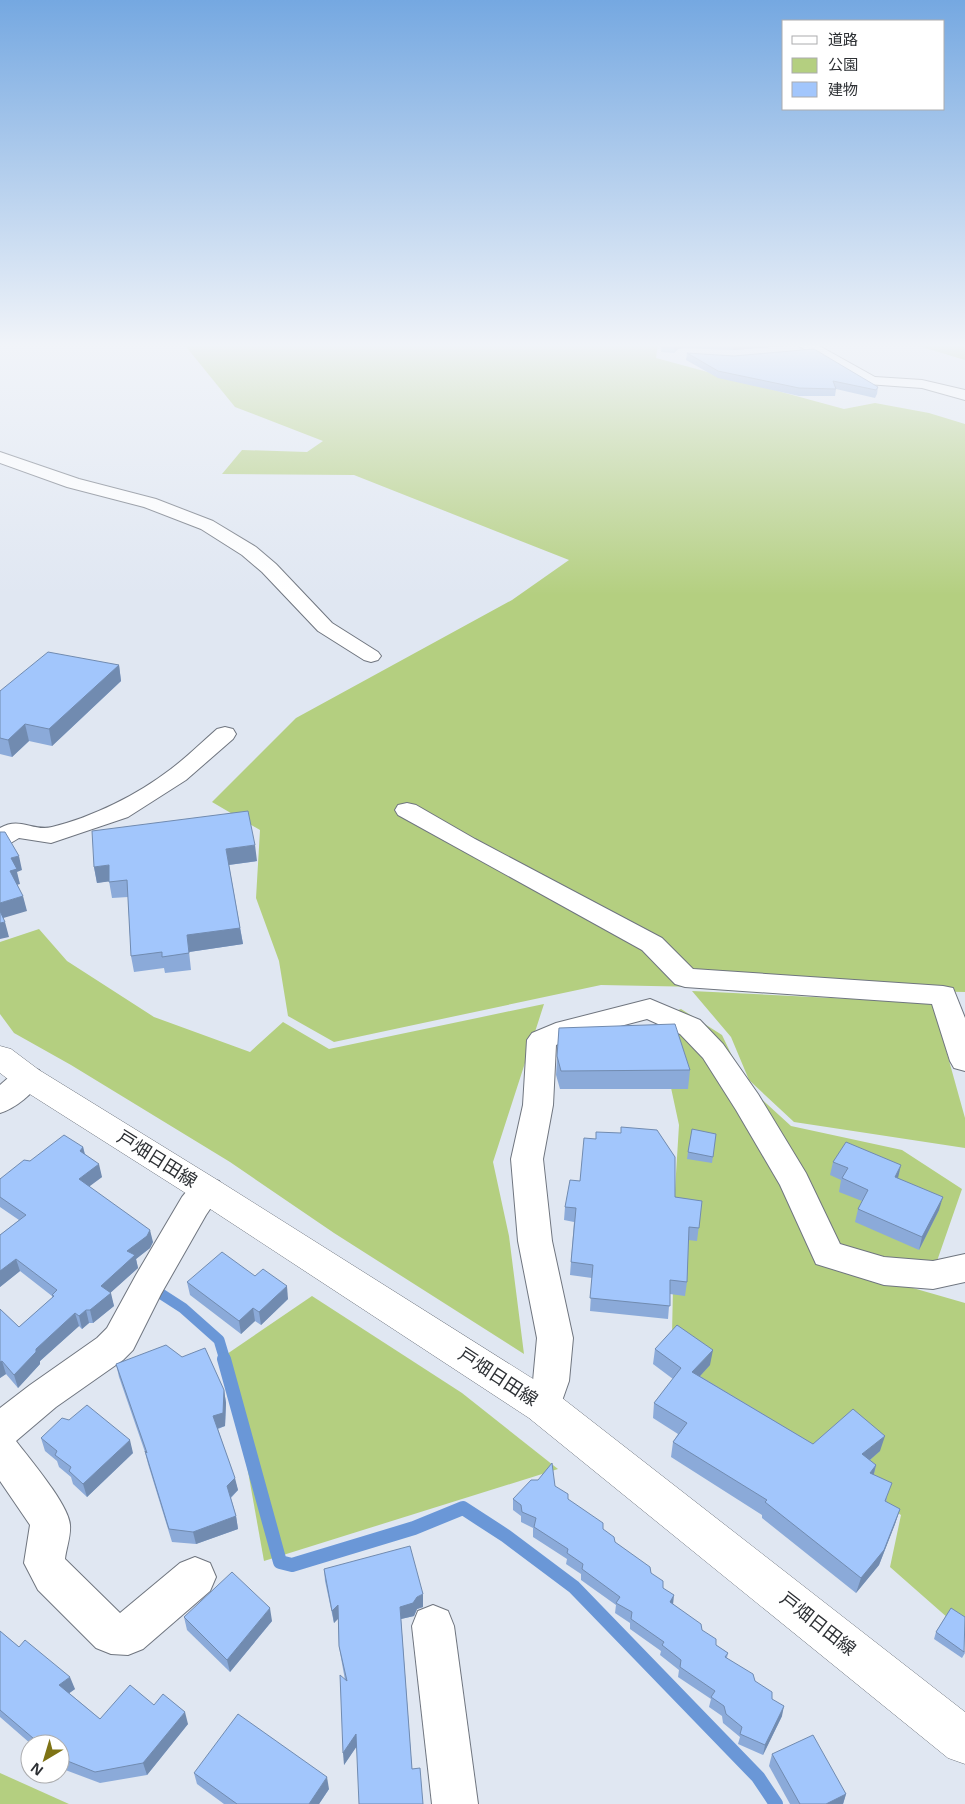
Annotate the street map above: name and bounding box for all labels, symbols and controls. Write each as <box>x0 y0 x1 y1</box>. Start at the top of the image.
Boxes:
legend <box>782 20 945 110</box>
text: 道路 <box>828 29 858 49</box>
text: 公園 <box>828 54 858 74</box>
text: 建物 <box>828 79 858 99</box>
street label: 戸畑日田線 <box>113 1124 202 1192</box>
street label: 戸畑日田線 <box>454 1342 543 1411</box>
street label: 戸畑日田線 <box>776 1586 861 1660</box>
north arrow <box>20 1734 70 1784</box>
text: N <box>26 1759 47 1781</box>

